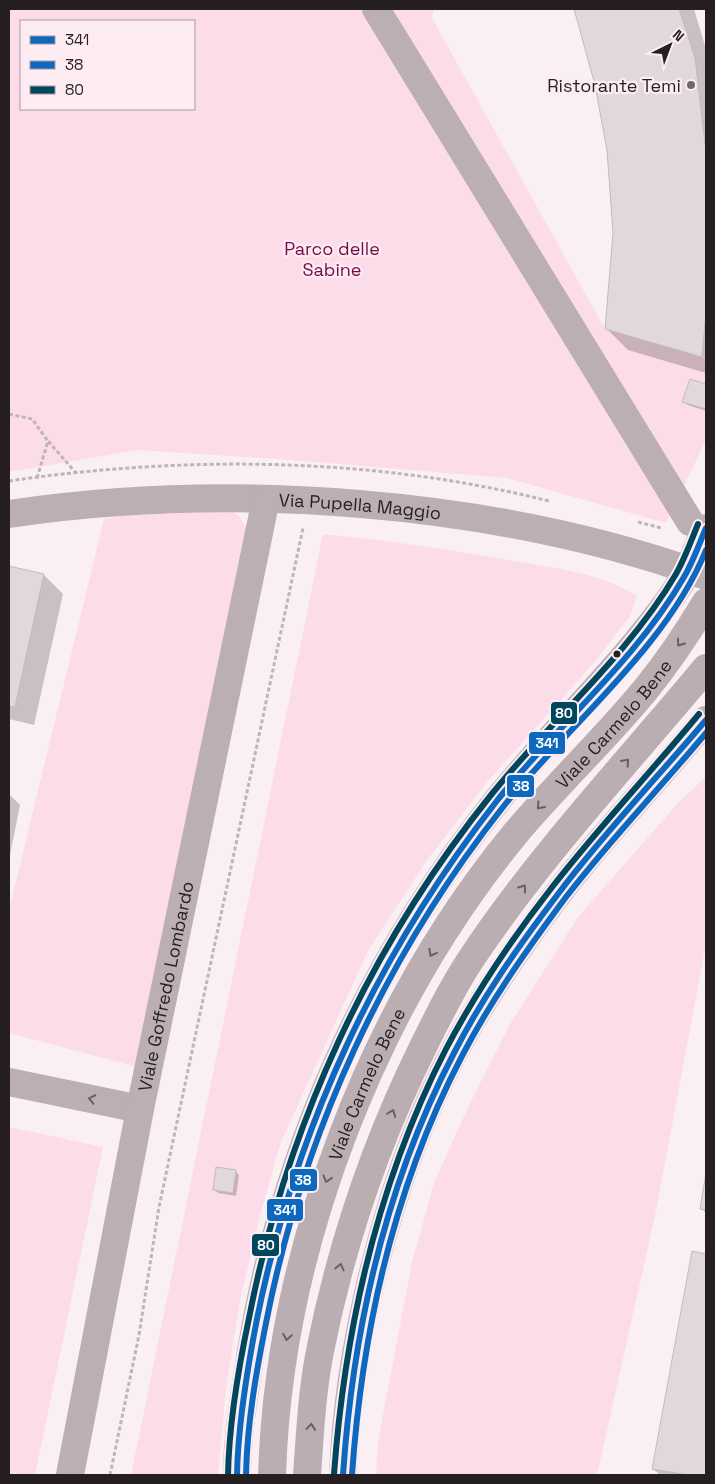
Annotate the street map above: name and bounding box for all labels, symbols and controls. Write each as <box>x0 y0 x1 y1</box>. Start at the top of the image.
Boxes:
legend <box>20 20 195 110</box>
north arrow <box>645 20 695 70</box>
text: N <box>669 26 688 45</box>
text: 341 <box>65 30 89 49</box>
text: 38 <box>65 55 83 74</box>
place label: Ristorante Temi <box>547 74 681 97</box>
marker: Ristorante Temi <box>685 79 697 91</box>
text: 80 <box>65 80 84 99</box>
park label: Parco delle Sabine <box>284 237 380 281</box>
street label: Via Pupella Maggio <box>278 488 443 524</box>
one-way arrow <box>677 637 686 647</box>
unlabelled marker <box>612 649 622 659</box>
street label: Viale Carmelo Bene <box>550 655 676 793</box>
line badge: 80 <box>550 701 578 725</box>
text: 80 <box>555 704 573 722</box>
line badge: 341 <box>528 731 566 755</box>
text: 341 <box>535 734 559 752</box>
one-way arrow <box>620 759 629 768</box>
line badge: 38 <box>506 774 535 798</box>
text: 38 <box>513 777 530 795</box>
one-way arrow <box>537 801 546 810</box>
street label: Viale Goffredo Lombardo <box>132 879 198 1093</box>
one-way arrow <box>517 884 526 894</box>
one-way arrow <box>428 947 438 956</box>
street label: Viale Carmelo Bene <box>323 1003 410 1164</box>
one-way arrow <box>87 1094 96 1105</box>
one-way arrow <box>386 1109 396 1118</box>
line badge: 38 <box>289 1168 318 1192</box>
text: 38 <box>295 1171 312 1189</box>
one-way arrow <box>323 1175 333 1183</box>
line badge: 341 <box>266 1198 304 1222</box>
text: 341 <box>273 1201 297 1219</box>
line badge: 80 <box>251 1233 280 1257</box>
text: 80 <box>257 1236 275 1254</box>
one-way arrow <box>334 1263 345 1272</box>
one-way arrow <box>283 1332 293 1341</box>
one-way arrow <box>305 1422 316 1430</box>

